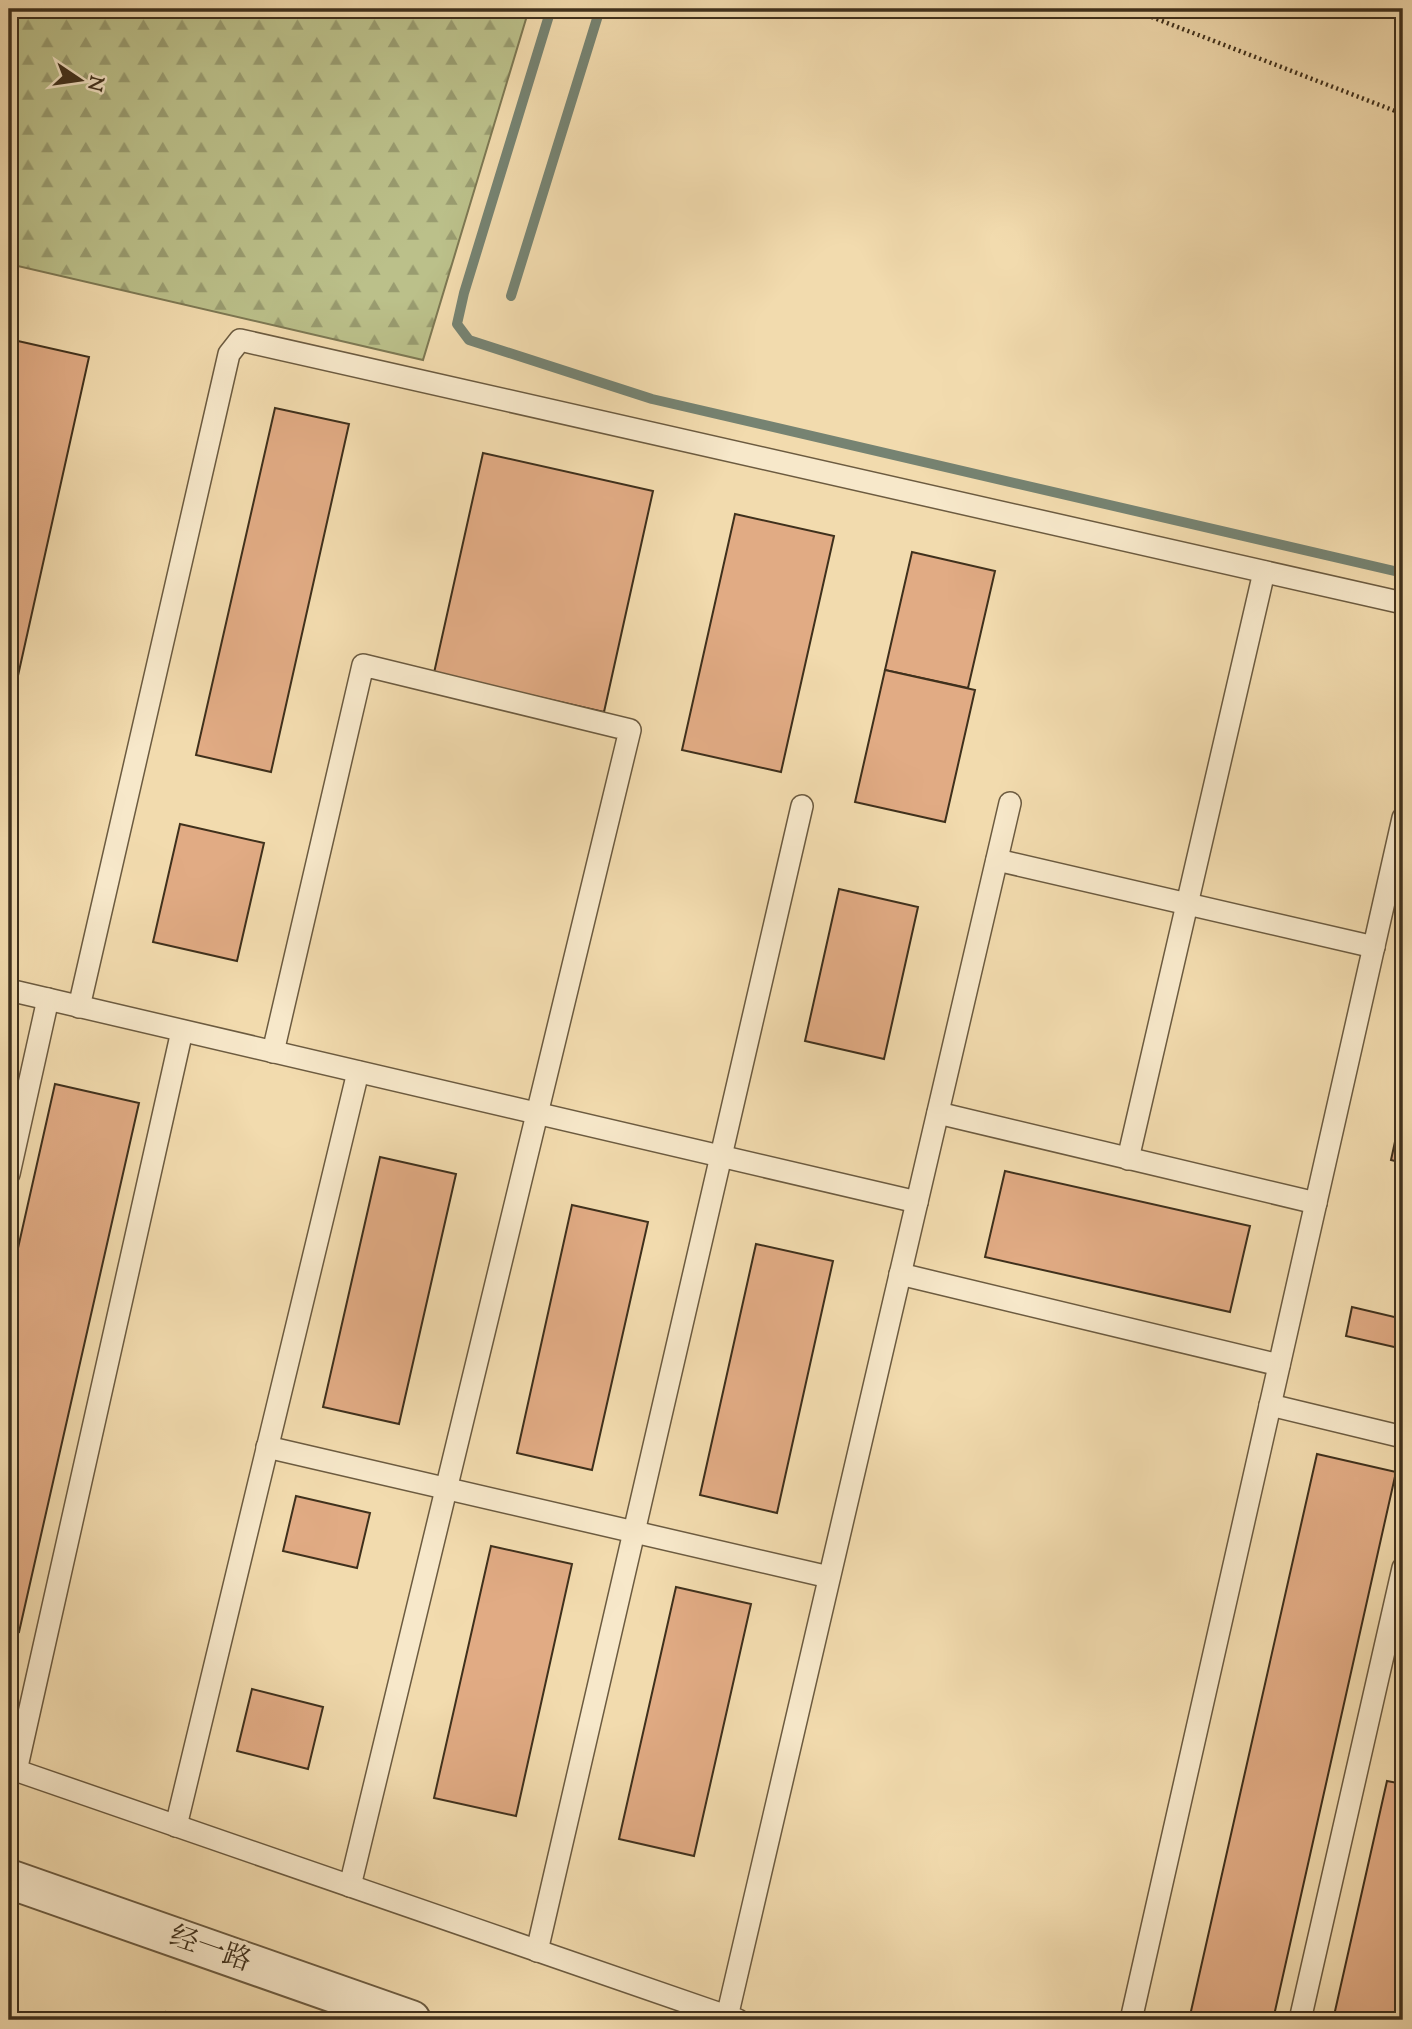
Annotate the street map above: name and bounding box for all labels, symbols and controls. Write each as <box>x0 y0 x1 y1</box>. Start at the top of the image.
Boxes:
north arrow <box>46 46 116 116</box>
text: N <box>79 73 109 94</box>
street label: 经一路 <box>164 1917 256 1983</box>

